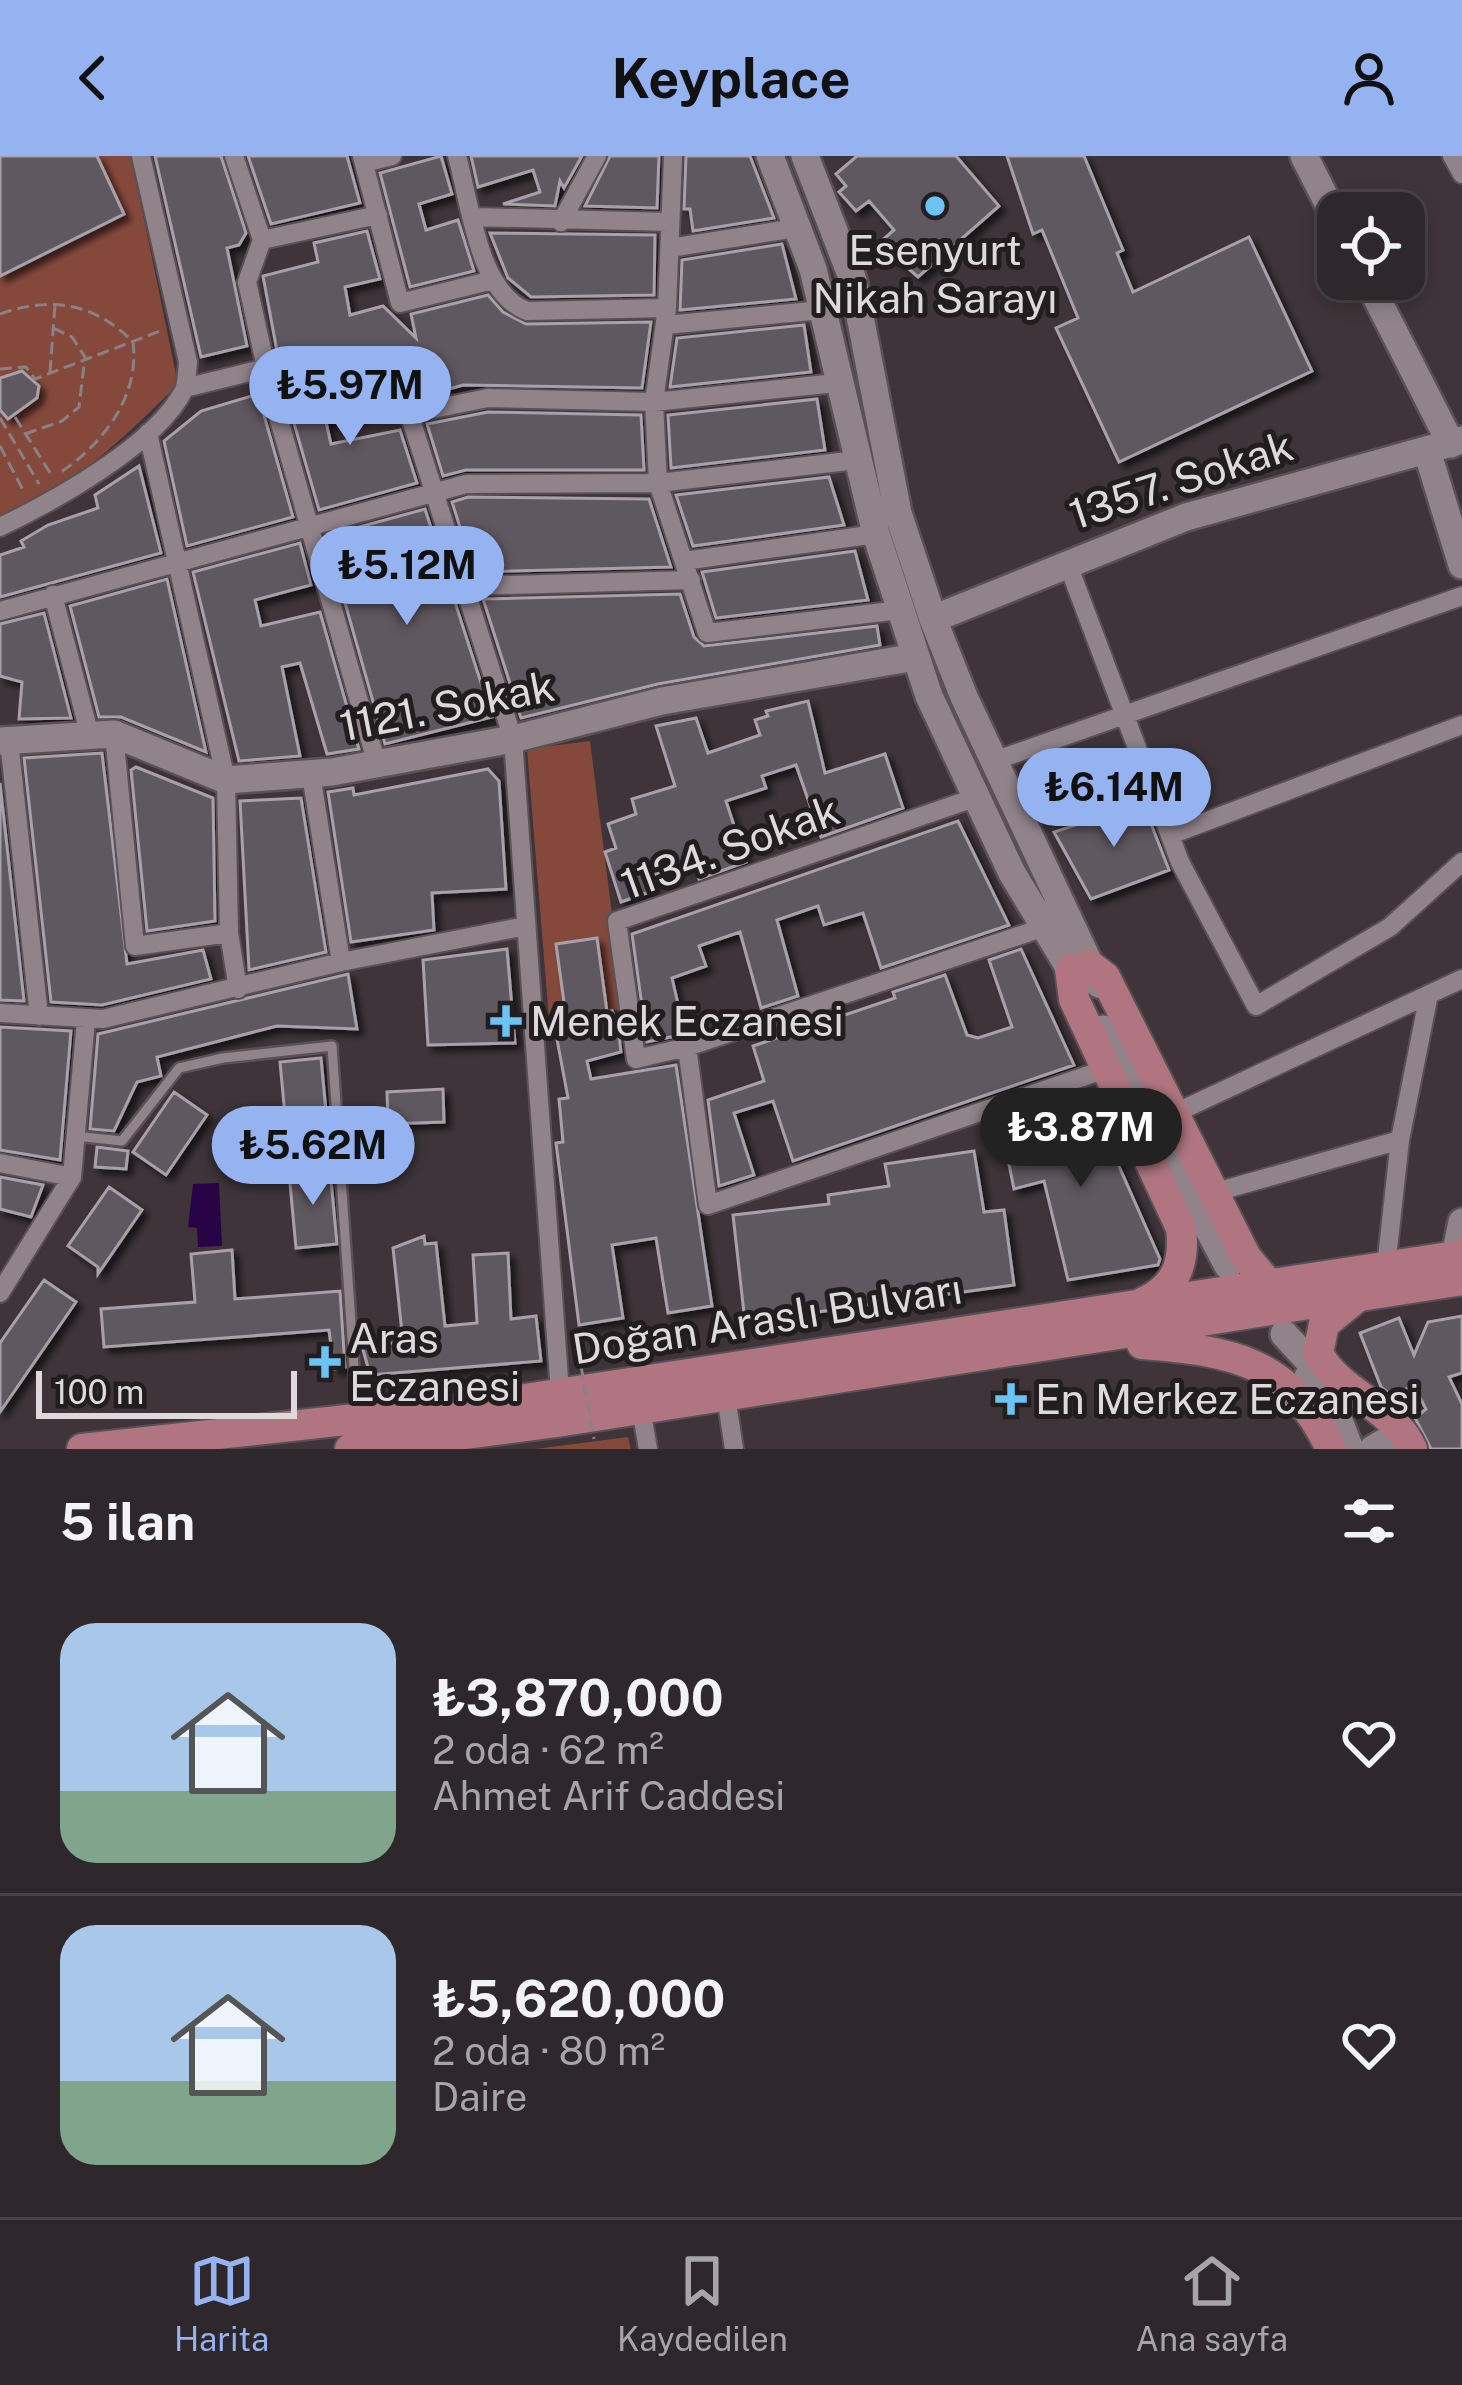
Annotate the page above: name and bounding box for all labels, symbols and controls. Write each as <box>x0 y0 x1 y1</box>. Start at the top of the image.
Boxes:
icon: back <box>60 45 126 111</box>
icon: person <box>1336 45 1402 111</box>
text: Keyplace <box>611 47 851 110</box>
map controls <box>1317 192 1425 300</box>
button: locate <box>1317 192 1425 300</box>
marker: Esenyurt Nikah Sarayı <box>922 193 948 219</box>
place label: Esenyurt Nikah Sarayı <box>813 225 1057 322</box>
pin: ₺5.97M <box>252 346 448 448</box>
text: ₺5.97M <box>276 362 424 408</box>
street label: 1357. Sokak <box>1063 420 1299 539</box>
pin: ₺5.12M <box>309 526 505 628</box>
text: ₺5.12M <box>337 542 477 588</box>
street label: 1121. Sokak <box>336 661 558 750</box>
pin: ₺6.14M <box>1016 748 1212 850</box>
text: ₺6.14M <box>1044 764 1184 810</box>
street label: 1134. Sokak <box>614 785 845 909</box>
place label: Menek Eczanesi <box>530 996 844 1045</box>
marker: Menek Eczanesi <box>493 1008 519 1034</box>
pin: ₺3.87M <box>983 1088 1179 1190</box>
text: ₺3.87M <box>1007 1104 1155 1150</box>
pin: ₺5.62M <box>215 1106 411 1208</box>
text: ₺5.62M <box>239 1122 387 1168</box>
street label: Doğan Araslı Bulvarı <box>569 1264 965 1374</box>
place label: Aras Eczanesi <box>349 1313 520 1410</box>
marker: Aras Eczanesi <box>312 1349 338 1375</box>
scale bar <box>36 1365 297 1418</box>
text: 100 m <box>54 1373 144 1411</box>
place label: En Merkez Eczanesi <box>1035 1374 1419 1423</box>
marker: En Merkez Eczanesi <box>998 1386 1024 1412</box>
icon: filters <box>1336 1488 1402 1554</box>
text: 5 ilan <box>60 1492 195 1551</box>
text: ₺3,870,000 <box>432 1668 724 1727</box>
icon: home <box>156 1671 300 1815</box>
icon: heart <box>1336 1710 1402 1776</box>
text: 2 oda · 62 m² <box>432 1727 664 1773</box>
text: Ahmet Arif Caddesi <box>432 1773 785 1819</box>
text: ₺5,620,000 <box>432 1969 725 2028</box>
icon: home <box>156 1973 300 2117</box>
icon: heart <box>1336 2012 1402 2078</box>
text: 2 oda · 80 m² <box>432 2028 665 2074</box>
text: Daire <box>432 2074 527 2120</box>
tab: Harita <box>174 2248 269 2358</box>
tab: Kaydedilen <box>617 2248 788 2358</box>
tab: Ana sayfa <box>1136 2248 1288 2358</box>

